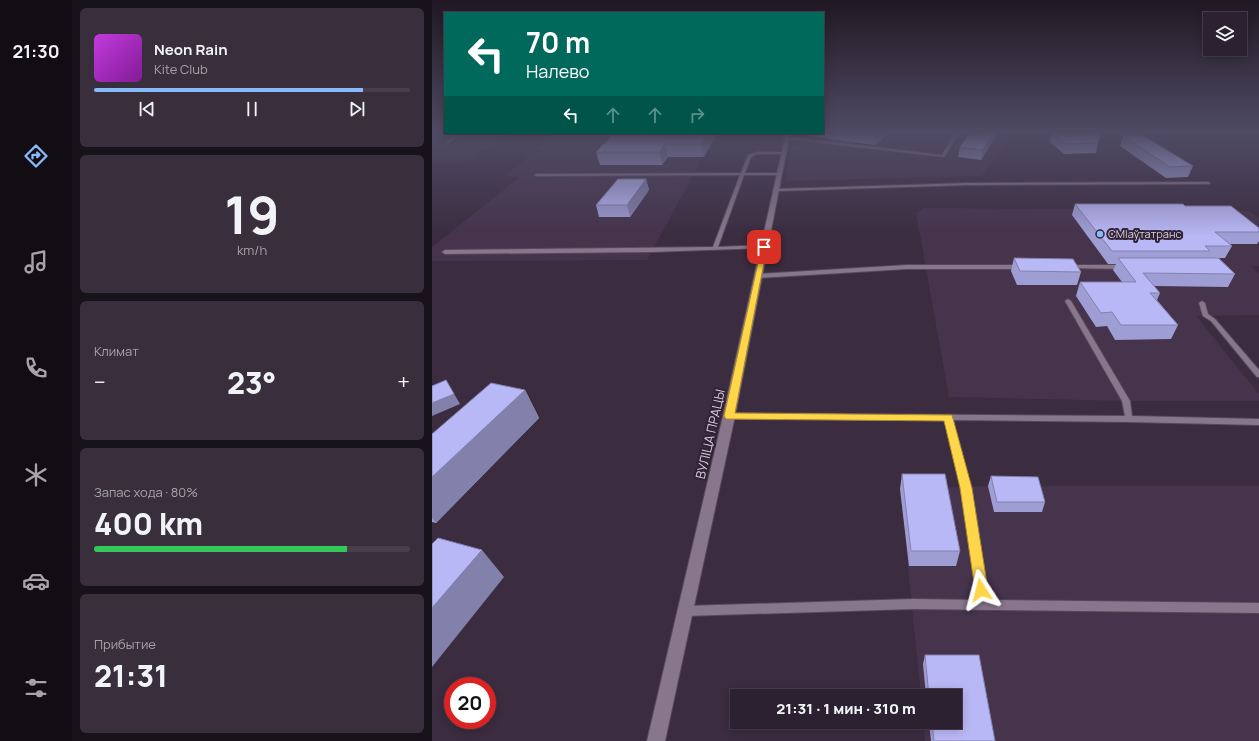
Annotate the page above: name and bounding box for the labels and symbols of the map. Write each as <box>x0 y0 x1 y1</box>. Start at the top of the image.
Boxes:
place label: СМІаўтатранс <box>1108 226 1182 241</box>
marker: СМІаўтатранс <box>1095 229 1105 239</box>
pin <box>747 230 781 264</box>
street label: ВУЛІЦА ПРАЦЫ <box>691 387 729 481</box>
position arrow <box>960 569 1002 611</box>
speed limit sign: 20 <box>444 677 496 729</box>

